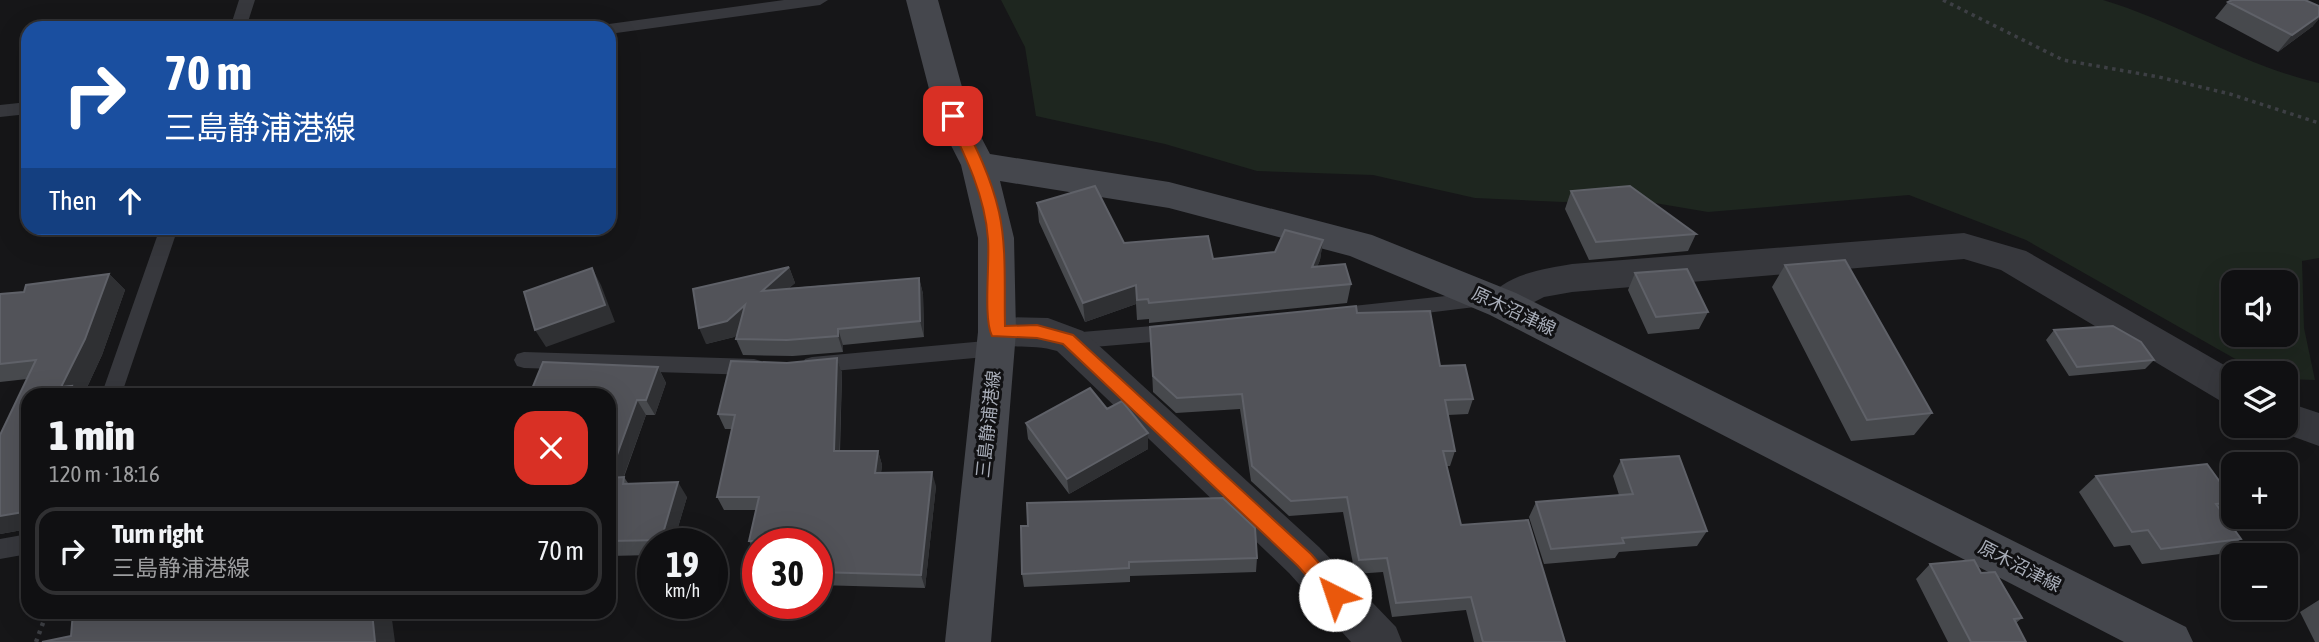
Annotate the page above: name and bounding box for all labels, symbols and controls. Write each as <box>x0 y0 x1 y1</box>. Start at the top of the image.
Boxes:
text: 70 m <box>164 44 252 100</box>
icon: right <box>49 49 140 140</box>
pin <box>923 86 983 146</box>
icon: arrive <box>934 97 972 135</box>
text: 三島静浦港線 <box>164 109 356 146</box>
icon: ahead <box>111 182 149 220</box>
text: Then <box>49 186 97 216</box>
map controls <box>2221 270 2298 620</box>
button: sound <box>2221 270 2298 347</box>
street label: 原木沼津線 <box>1469 282 1559 340</box>
button: layers <box>2221 361 2298 438</box>
street label: 三島静浦港線 <box>972 369 1004 479</box>
text: 1 min <box>49 411 135 459</box>
button: close <box>514 411 588 485</box>
button: + <box>2221 452 2298 529</box>
text: 120 m · 18:16 <box>49 461 160 487</box>
text: Turn right <box>112 519 203 549</box>
speed limit sign: 30 <box>742 528 833 619</box>
icon: right <box>53 532 91 570</box>
text: 70 m <box>537 536 584 566</box>
street label: 原木沼津線 <box>1975 536 2065 596</box>
button: − <box>2221 543 2298 620</box>
text: 19 <box>666 544 699 584</box>
text: 三島静浦港線 <box>112 555 250 581</box>
position arrow <box>1298 558 1372 632</box>
text: km/h <box>665 580 700 601</box>

